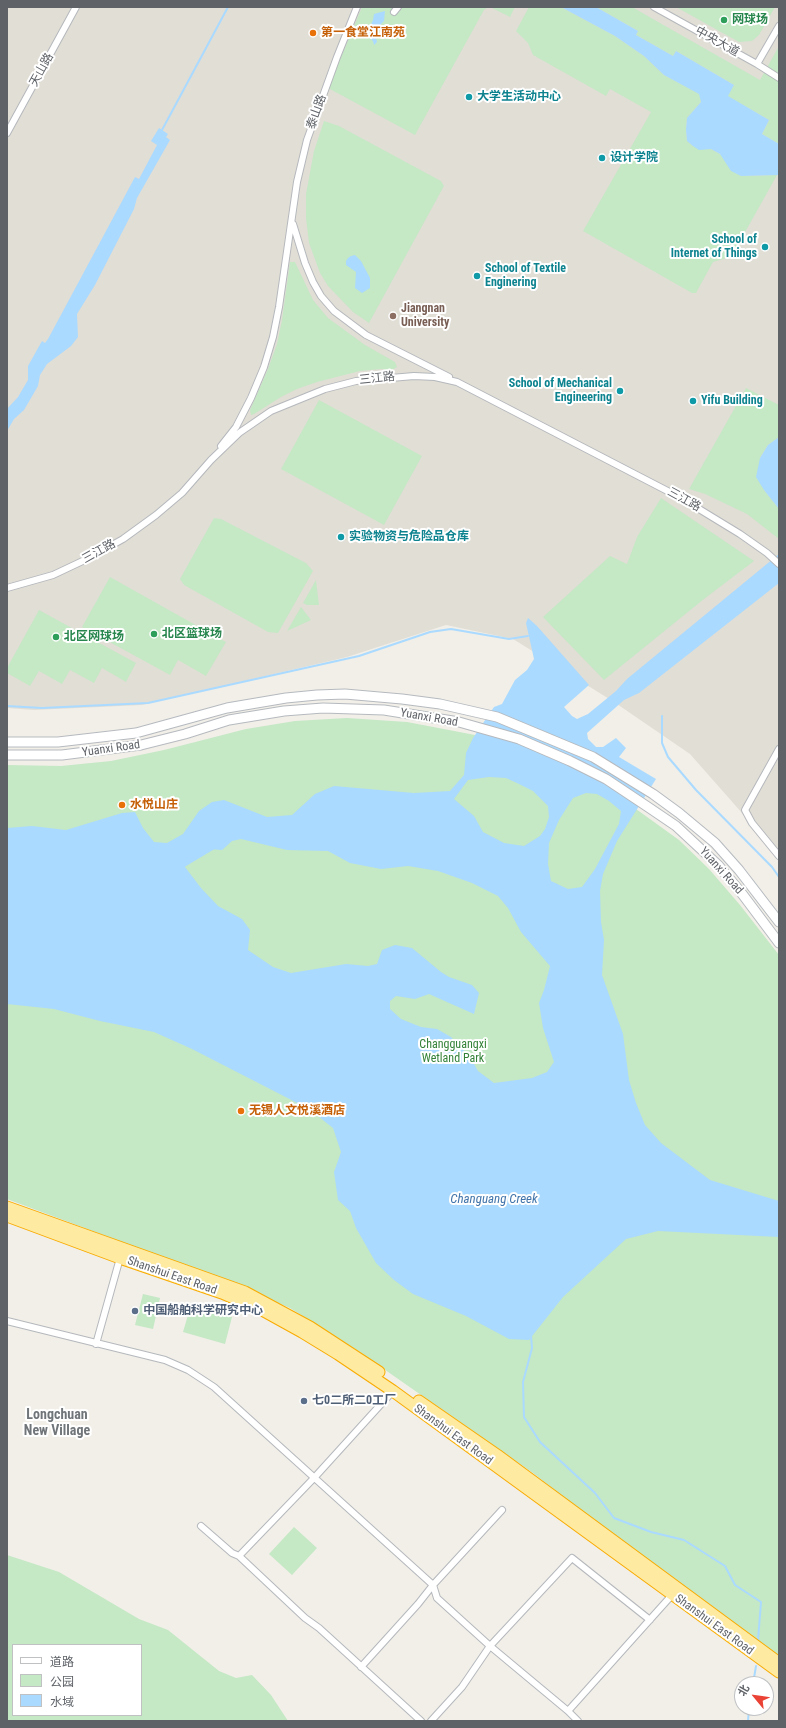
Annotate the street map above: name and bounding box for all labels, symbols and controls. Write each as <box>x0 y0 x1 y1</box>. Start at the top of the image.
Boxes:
place label: 网球场 <box>732 13 768 27</box>
marker: 网球场 <box>719 15 729 25</box>
street label: 中央大道 <box>693 24 741 60</box>
place label: 第一食堂江南苑 <box>321 26 405 40</box>
marker: 第一食堂江南苑 <box>308 28 318 38</box>
street label: 天山路 <box>27 51 57 89</box>
place label: 大学生活动中心 <box>477 90 561 104</box>
marker: 大学生活动中心 <box>464 92 474 102</box>
street label: 泰山路 <box>304 93 330 131</box>
place label: 设计学院 <box>610 151 658 165</box>
marker: 设计学院 <box>597 153 607 163</box>
place label: School of Internet of Things <box>671 233 757 261</box>
marker: School of Internet of Things <box>760 242 770 252</box>
place label: School of Textile Enginering <box>485 262 566 290</box>
marker: School of Textile Enginering <box>472 271 482 281</box>
place label: Jiangnan University <box>401 302 449 330</box>
marker: Jiangnan University <box>388 311 398 321</box>
street label: 三江路 <box>358 370 396 388</box>
place label: School of Mechanical Engineering <box>509 377 612 405</box>
marker: School of Mechanical Engineering <box>615 386 625 396</box>
place label: Yifu Building <box>701 394 763 408</box>
marker: Yifu Building <box>688 396 698 406</box>
street label: 三江路 <box>665 485 703 515</box>
place label: 实验物资与危险品仓库 <box>349 530 469 544</box>
marker: 实验物资与危险品仓库 <box>336 532 346 542</box>
street label: 三江路 <box>80 537 118 567</box>
place label: 北区篮球场 <box>162 627 222 641</box>
marker: 北区篮球场 <box>149 629 159 639</box>
place label: 北区网球场 <box>64 630 124 644</box>
marker: 北区网球场 <box>51 632 61 642</box>
street label: Yuanxi Road <box>399 706 459 730</box>
street label: Yuanxi Road <box>81 738 141 760</box>
place label: 水悦山庄 <box>130 798 178 812</box>
marker: 水悦山庄 <box>117 800 127 810</box>
street label: Yuanxi Road <box>696 845 746 897</box>
park label: Changguangxi Wetland Park <box>419 1038 487 1066</box>
place label: 无锡人文悦溪酒店 <box>249 1104 345 1118</box>
marker: 无锡人文悦溪酒店 <box>236 1106 246 1116</box>
water label: Changuang Creek <box>450 1192 538 1208</box>
street label: Shanshui East Road <box>125 1254 219 1298</box>
place label: 中国船舶科学研究中心 <box>143 1304 263 1318</box>
marker: 中国船舶科学研究中心 <box>130 1306 140 1316</box>
place label: 七0二所二0工厂 <box>312 1394 396 1408</box>
marker: 七0二所二0工厂 <box>299 1396 309 1406</box>
street label: Shanshui East Road <box>411 1402 495 1468</box>
district label: Longchuan New Village <box>24 1407 90 1440</box>
street label: Shanshui East Road <box>672 1592 756 1658</box>
legend <box>12 1644 142 1716</box>
text: 道路 <box>50 1655 74 1669</box>
text: 公园 <box>50 1675 74 1689</box>
north arrow <box>734 1676 774 1716</box>
text: 北 <box>736 1682 752 1698</box>
text: 水域 <box>50 1695 74 1709</box>

